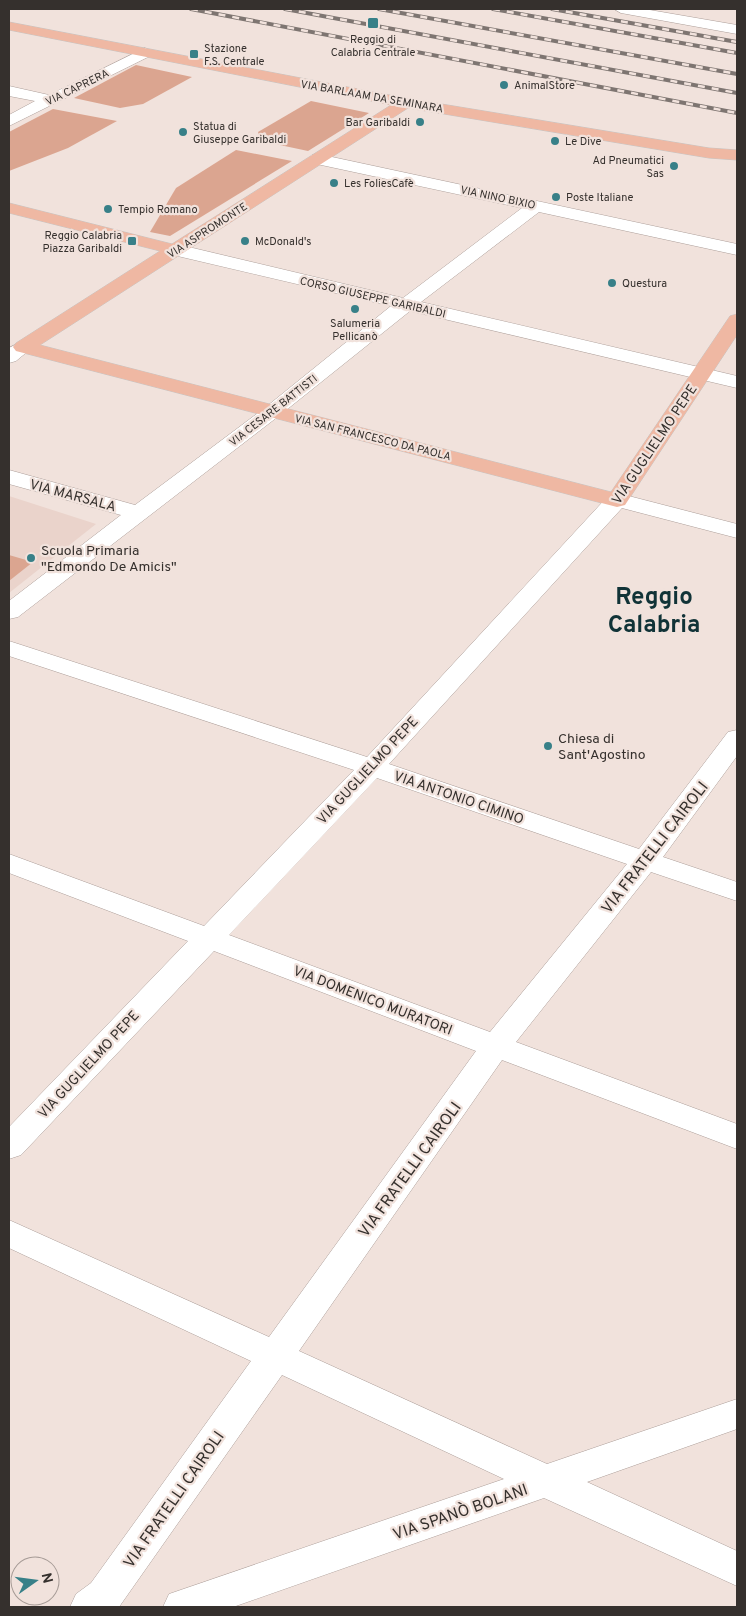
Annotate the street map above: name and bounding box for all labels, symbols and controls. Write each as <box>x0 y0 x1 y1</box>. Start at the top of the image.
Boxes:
marker: Reggio di Calabria Centrale <box>366 16 380 30</box>
place label: Reggio di Calabria Centrale <box>331 33 415 60</box>
place label: Stazione F.S. Centrale <box>204 42 265 69</box>
marker: Stazione F.S. Centrale <box>188 48 200 60</box>
street label: VIA CAPRERA <box>43 66 112 109</box>
street label: VIA BARLAAM DA SEMINARA <box>299 78 444 116</box>
marker: AnimalStore <box>498 79 510 91</box>
place label: AnimalStore <box>514 79 575 93</box>
place label: Bar Garibaldi <box>345 116 410 130</box>
marker: Bar Garibaldi <box>414 116 426 128</box>
place label: Statua di Giuseppe Garibaldi <box>193 120 286 147</box>
marker: Statua di Giuseppe Garibaldi <box>177 126 189 138</box>
marker: Le Dive <box>549 135 561 147</box>
place label: Le Dive <box>565 135 602 149</box>
place label: Ad Pneumatici Sas <box>592 154 664 181</box>
marker: Ad Pneumatici Sas <box>668 160 680 172</box>
marker: Les FoliesCafè <box>328 177 340 189</box>
place label: Les FoliesCafè <box>344 177 414 191</box>
street label: VIA NINO BIXIO <box>459 183 537 213</box>
marker: Poste Italiane <box>550 191 562 203</box>
place label: Poste Italiane <box>566 191 634 205</box>
street label: VIA ASPROMONTE <box>165 200 250 262</box>
marker: Tempio Romano <box>102 203 114 215</box>
place label: Tempio Romano <box>118 203 198 217</box>
place label: Reggio Calabria Piazza Garibaldi <box>43 229 122 256</box>
marker: Reggio Calabria Piazza Garibaldi <box>126 235 138 247</box>
marker: McDonald's <box>239 235 251 247</box>
place label: McDonald's <box>255 235 311 249</box>
street label: CORSO GIUSEPPE GARIBALDI <box>298 274 447 322</box>
marker: Questura <box>606 277 618 289</box>
place label: Questura <box>622 277 667 291</box>
marker: Salumeria Pellicanò <box>349 303 361 315</box>
place label: Salumeria Pellicanò <box>330 317 380 344</box>
street label: VIA CESARE BATTISTI <box>227 372 321 450</box>
street label: VIA GUGLIELMO PEPE <box>609 382 702 508</box>
street label: VIA SAN FRANCESCO DA PAOLA <box>293 412 453 464</box>
street label: VIA MARSALA <box>27 477 118 516</box>
place label: Scuola Primaria "Edmondo De Amicis" <box>41 543 177 576</box>
marker: Scuola Primaria "Edmondo De Amicis" <box>25 552 37 564</box>
district label: Reggio Calabria <box>608 583 700 641</box>
street label: VIA GUGLIELMO PEPE <box>314 714 422 828</box>
place label: Chiesa di Sant'Agostino <box>558 731 646 764</box>
marker: Chiesa di Sant'Agostino <box>542 740 554 752</box>
street label: VIA ANTONIO CIMINO <box>391 768 526 829</box>
street label: VIA FRATELLI CAIROLI <box>598 778 713 918</box>
street label: VIA DOMENICO MURATORI <box>290 963 454 1040</box>
street label: VIA GUGLIELMO PEPE <box>35 1008 143 1122</box>
street label: VIA FRATELLI CAIROLI <box>355 1099 466 1242</box>
street label: VIA FRATELLI CAIROLI <box>120 1428 229 1572</box>
street label: VIA SPANÒ BOLANI <box>390 1478 531 1545</box>
north arrow <box>10 1556 60 1606</box>
text: N <box>37 1571 56 1585</box>

